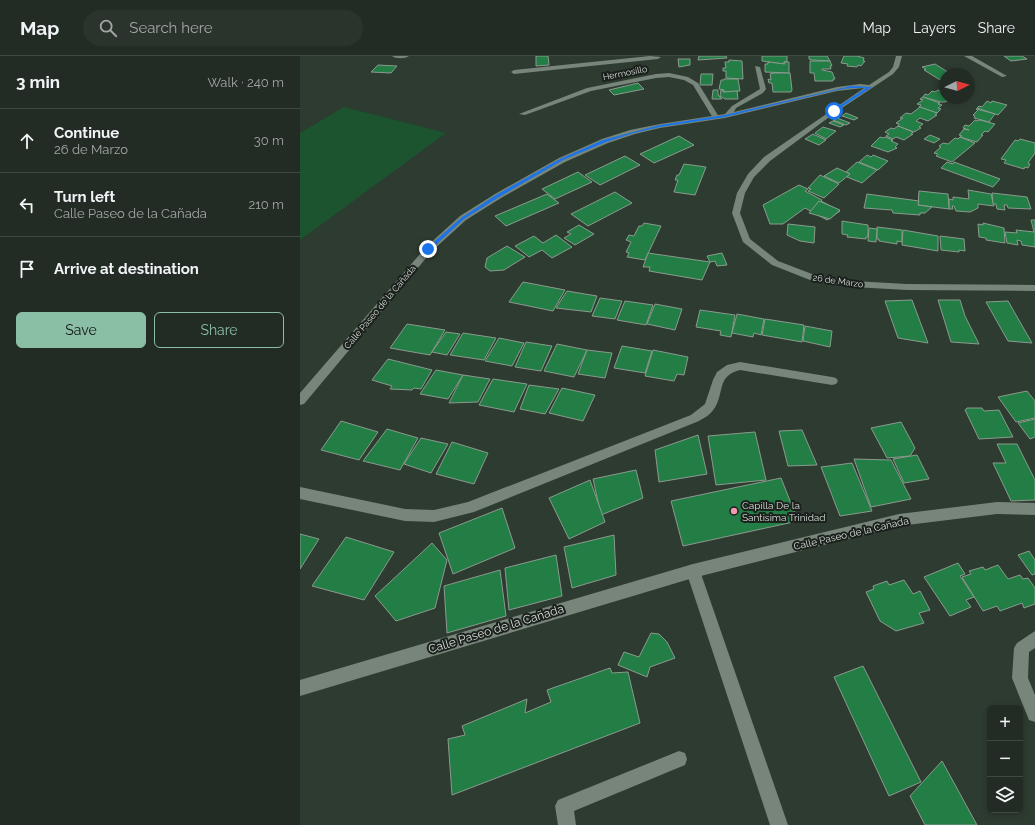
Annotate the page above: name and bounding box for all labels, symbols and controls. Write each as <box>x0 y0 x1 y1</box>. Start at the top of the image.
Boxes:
search box <box>83 10 363 46</box>
text: Map <box>20 17 59 39</box>
icon: search <box>97 17 119 39</box>
text: Search here <box>129 19 213 37</box>
text: Map <box>863 20 891 36</box>
text: Layers <box>913 20 956 36</box>
text: Share <box>978 20 1015 36</box>
street label: Hermosillo <box>602 64 648 82</box>
north arrow <box>939 68 975 104</box>
text: 3 min <box>16 72 60 92</box>
text: Walk · 240 m <box>207 75 284 90</box>
route start <box>825 102 843 120</box>
text: Continue <box>54 124 119 142</box>
icon: ahead <box>16 130 38 152</box>
text: 30 m <box>254 133 284 148</box>
text: 26 de Marzo <box>54 142 128 157</box>
text: Turn left <box>54 188 115 206</box>
icon: left <box>16 194 38 216</box>
text: 210 m <box>248 197 284 212</box>
text: Calle Paseo de la Cañada <box>54 206 207 221</box>
route end <box>419 240 437 258</box>
icon: arrive <box>16 258 38 280</box>
text: Arrive at destination <box>54 260 199 278</box>
street label: Calle Paseo de la Cañada <box>342 263 418 351</box>
street label: 26 de Marzo <box>812 272 864 290</box>
button: Save <box>16 312 146 348</box>
button: Share <box>154 312 284 348</box>
place label: Capilla De la Santisima Trinidad <box>742 500 826 523</box>
marker: Capilla De la Santisima Trinidad <box>729 506 739 516</box>
street label: Calle Paseo de la Cañada <box>793 515 910 552</box>
street label: Calle Paseo de la Cañada <box>426 602 566 656</box>
map controls <box>987 705 1023 813</box>
button: + <box>987 705 1023 741</box>
button: − <box>987 741 1023 777</box>
button: layers <box>987 777 1023 813</box>

